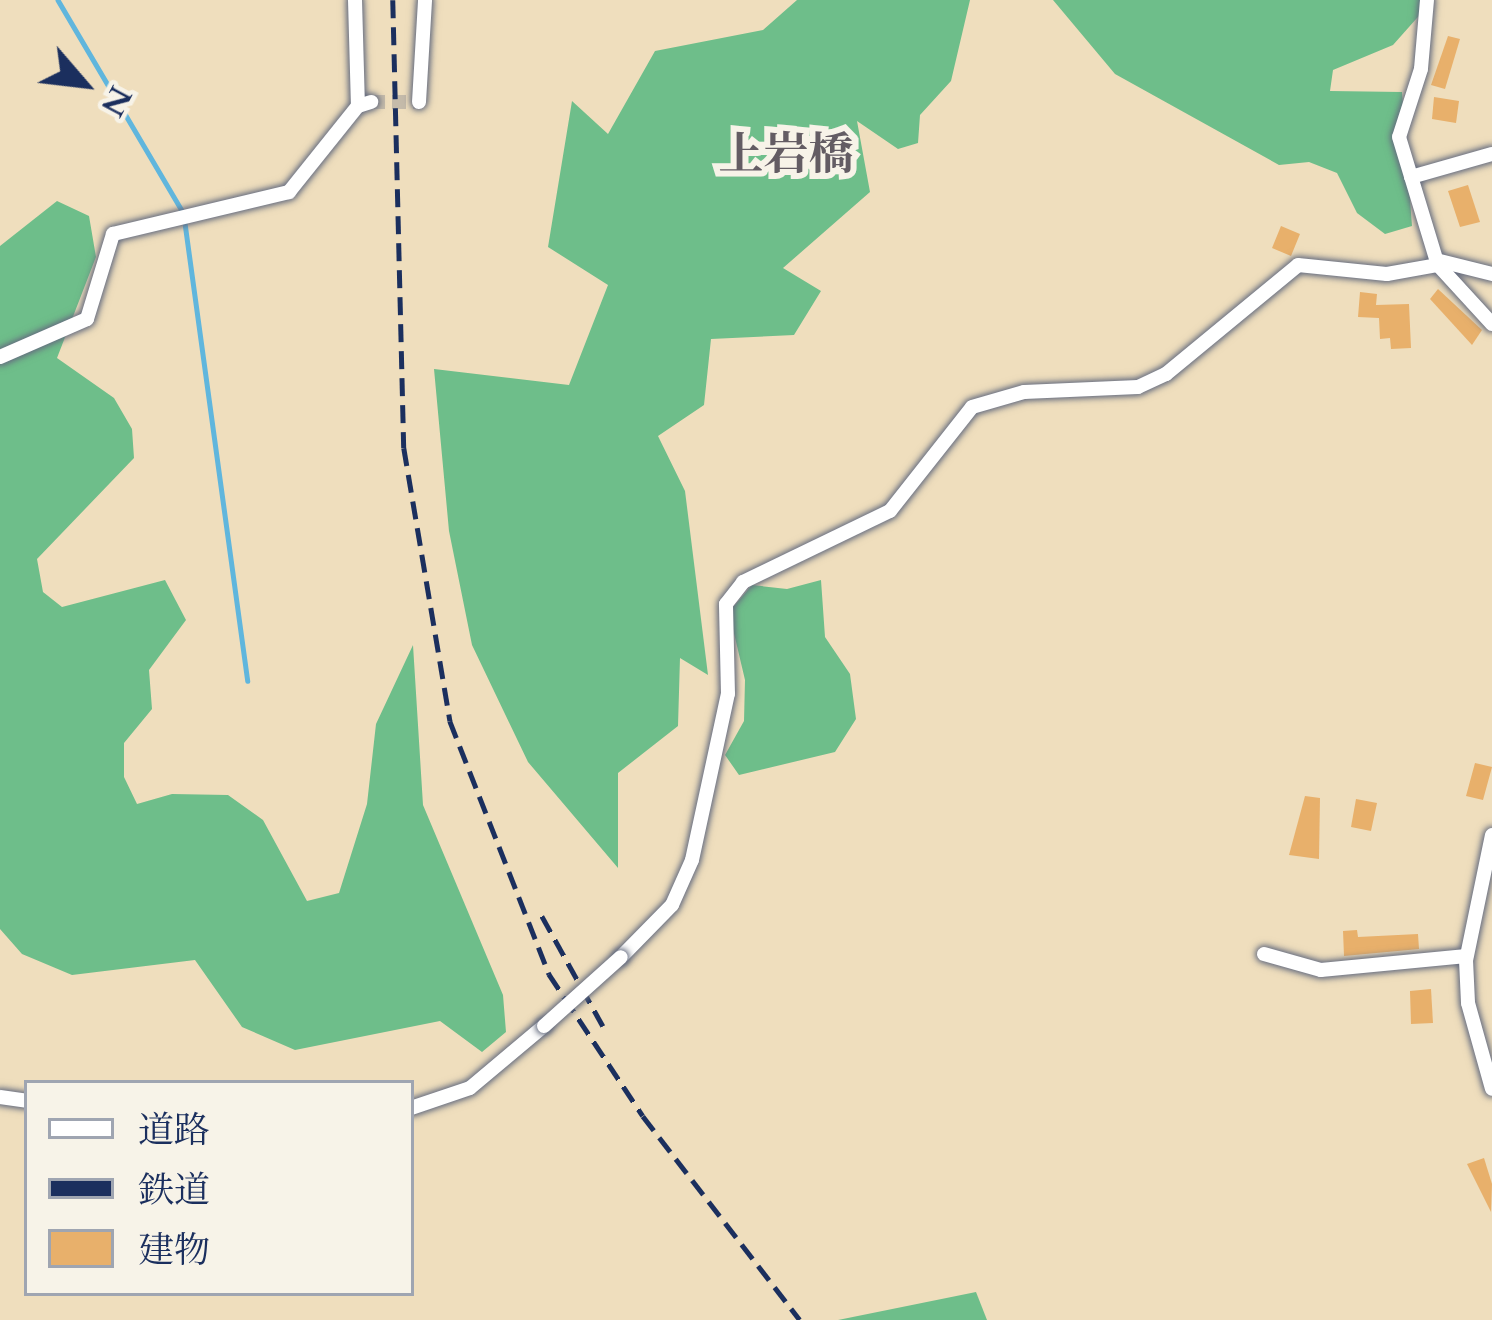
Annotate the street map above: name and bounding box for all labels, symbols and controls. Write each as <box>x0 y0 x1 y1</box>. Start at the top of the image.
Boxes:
north arrow <box>24 24 144 144</box>
text: N <box>90 78 143 124</box>
district label: 上岩橋 <box>719 128 853 182</box>
legend <box>24 1080 414 1296</box>
text: 道路 <box>138 1106 210 1155</box>
text: 鉄道 <box>138 1166 210 1215</box>
text: 建物 <box>138 1226 210 1275</box>

